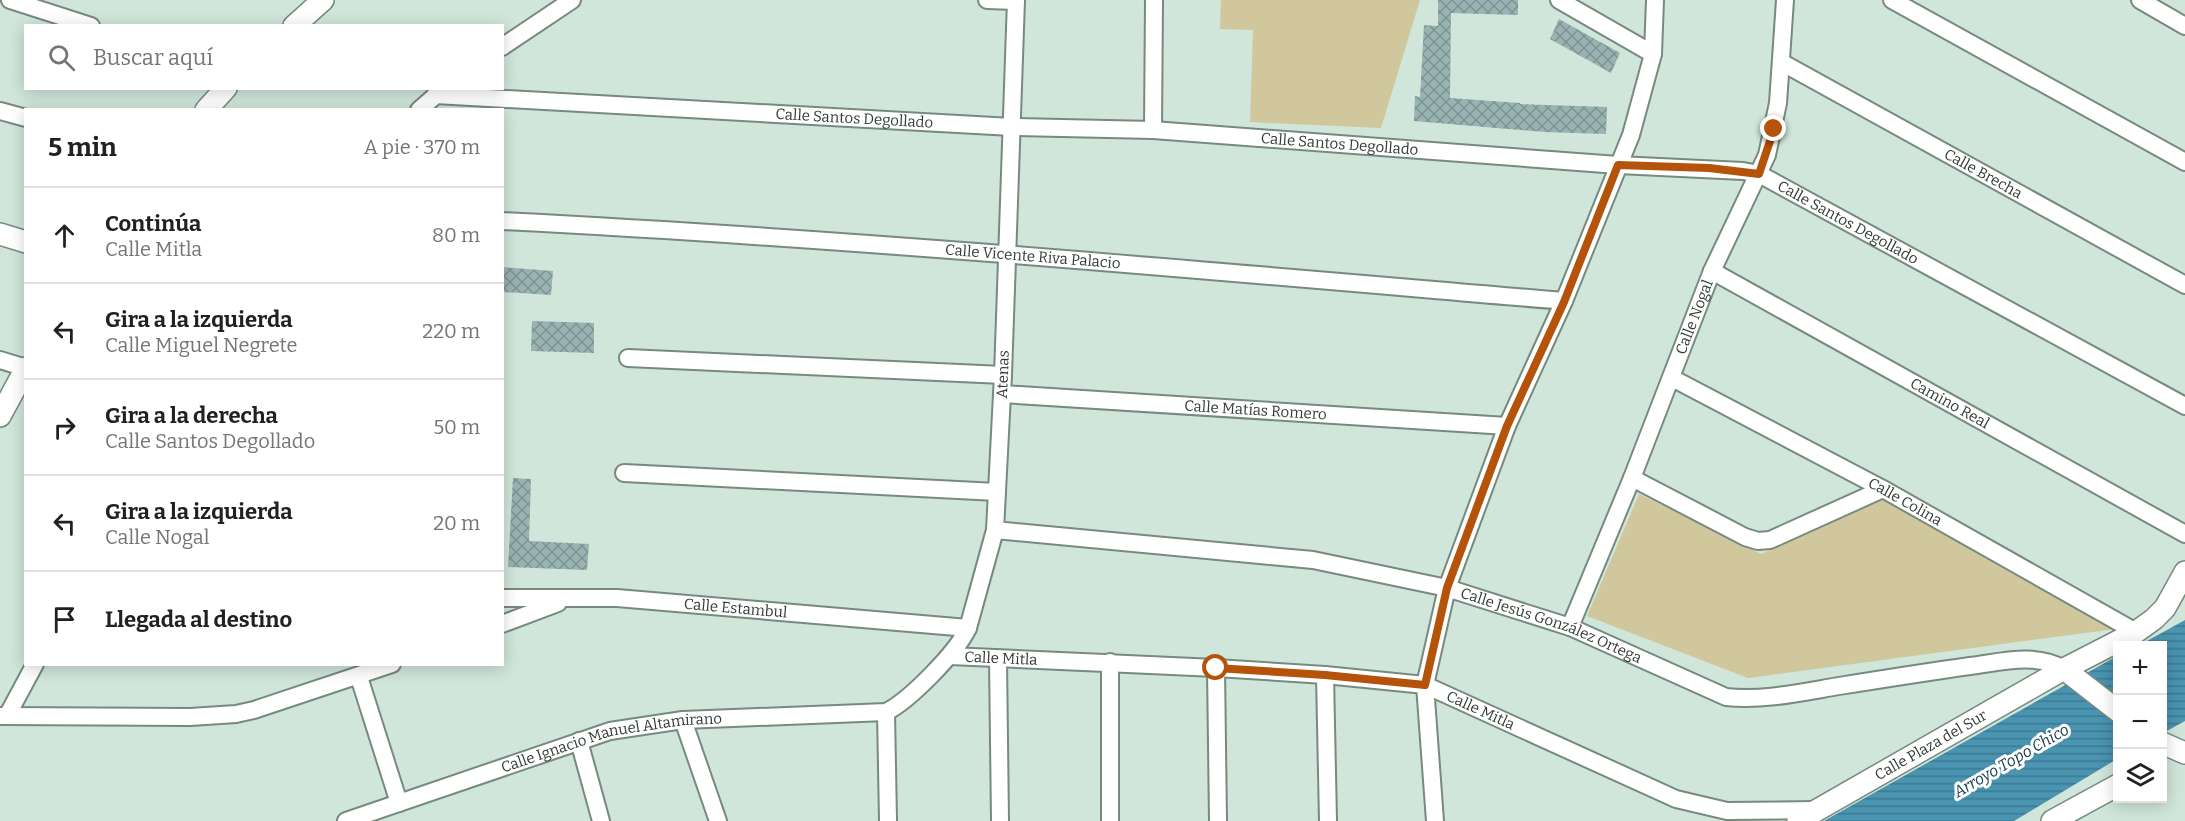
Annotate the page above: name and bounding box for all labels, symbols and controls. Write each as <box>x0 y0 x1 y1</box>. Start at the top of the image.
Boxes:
search box <box>24 24 504 90</box>
icon: search <box>45 41 78 74</box>
text: Buscar aquí <box>93 44 213 71</box>
street label: Calle Santos Degollado <box>775 105 934 132</box>
route end <box>1760 115 1786 141</box>
street label: Calle Santos Degollado <box>1260 129 1419 159</box>
text: 5 min <box>48 132 117 163</box>
text: A pie · 370 m <box>364 135 480 159</box>
street label: Calle Brecha <box>1941 145 2025 202</box>
street label: Calle Santos Degollado <box>1774 177 1922 268</box>
text: Continúa <box>105 210 201 237</box>
icon: ahead <box>48 219 81 252</box>
text: 80 m <box>432 223 480 247</box>
text: Calle Mitla <box>105 237 202 261</box>
street label: Calle Vicente Riva Palacio <box>944 241 1121 272</box>
street label: Calle Nogal <box>1672 277 1717 357</box>
text: Gira a la izquierda <box>105 306 293 333</box>
icon: left <box>48 315 81 348</box>
text: 220 m <box>422 319 480 343</box>
text: Calle Miguel Negrete <box>105 333 298 357</box>
street label: Atenas <box>993 350 1013 399</box>
street label: Camino Real <box>1907 374 1992 432</box>
street label: Calle Matías Romero <box>1184 397 1327 424</box>
text: Gira a la derecha <box>105 402 278 429</box>
icon: right <box>48 411 81 444</box>
text: 50 m <box>433 415 480 439</box>
text: Calle Santos Degollado <box>105 429 315 453</box>
street label: Calle Colina <box>1865 474 1945 530</box>
text: Gira a la izquierda <box>105 498 293 525</box>
icon: left <box>48 507 81 540</box>
text: 20 m <box>433 511 480 535</box>
text: Calle Nogal <box>105 525 210 549</box>
street label: Calle Jesús González Ortega <box>1458 584 1645 667</box>
street label: Calle Estambul <box>683 595 788 622</box>
icon: arrive <box>48 603 81 636</box>
text: Llegada al destino <box>105 606 292 633</box>
map controls <box>2113 641 2167 803</box>
button: + <box>2113 641 2167 695</box>
street label: Calle Mitla <box>964 648 1038 669</box>
route start <box>1202 654 1228 680</box>
street label: Calle Mitla <box>1444 687 1517 734</box>
button: − <box>2113 695 2167 749</box>
street label: Calle Plaza del Sur <box>1872 706 1990 784</box>
street label: Calle Ignacio Manuel Altamirano <box>499 709 722 776</box>
water label: Arroyo Topo Chico <box>1949 720 2072 802</box>
button: layers <box>2113 749 2167 803</box>

